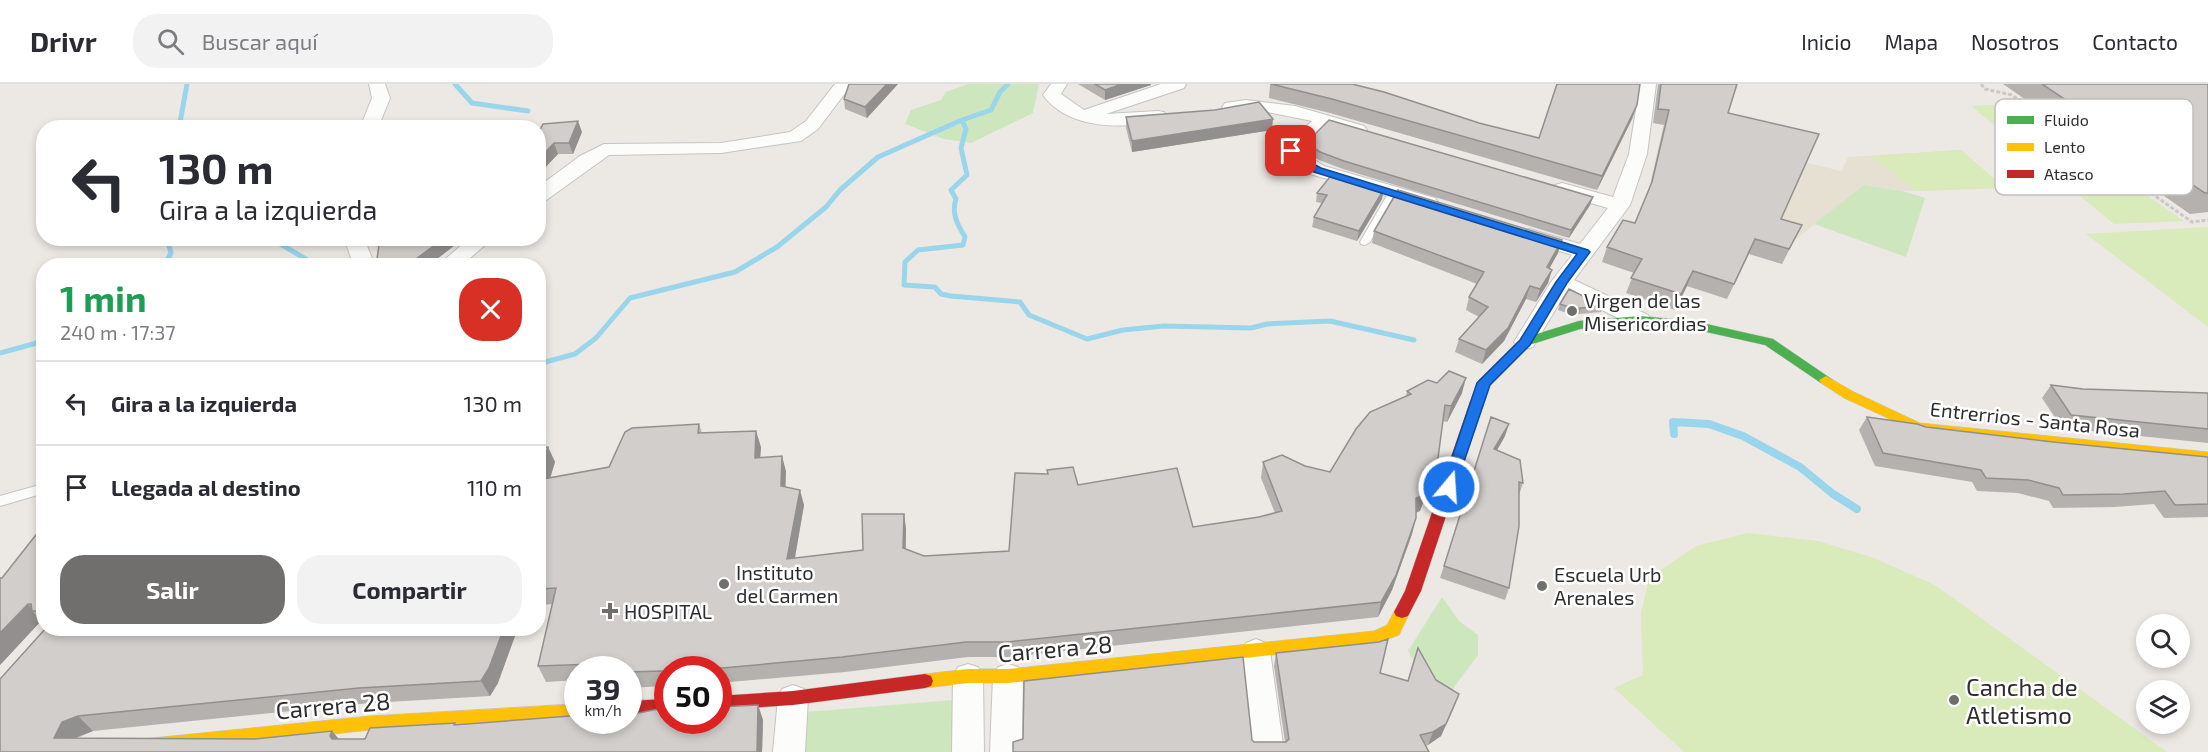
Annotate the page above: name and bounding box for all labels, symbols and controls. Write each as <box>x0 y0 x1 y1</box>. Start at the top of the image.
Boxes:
search box <box>133 14 553 68</box>
text: Drivr <box>30 24 97 58</box>
icon: search <box>154 25 187 58</box>
text: Buscar aquí <box>202 28 318 54</box>
text: Inicio <box>1801 29 1851 54</box>
text: Mapa <box>1884 29 1938 54</box>
text: Nosotros <box>1971 29 2059 54</box>
text: Contacto <box>2092 29 2178 54</box>
legend <box>1995 99 2193 195</box>
text: Fluido <box>2044 110 2089 129</box>
pin <box>1265 125 1316 176</box>
icon: arrive <box>1274 134 1307 167</box>
text: Lento <box>2044 137 2085 156</box>
text: 130 m <box>159 142 274 192</box>
icon: left <box>60 144 138 222</box>
text: Atasco <box>2044 164 2094 183</box>
text: Gira a la izquierda <box>159 193 377 225</box>
text: 1 min <box>60 276 147 319</box>
button: close <box>459 278 522 341</box>
place label: Virgen de las Misericordias <box>1584 288 1707 335</box>
marker: Virgen de las Misericordias <box>1565 304 1579 318</box>
text: 240 m · 17:37 <box>60 320 176 344</box>
icon: left <box>60 387 93 420</box>
text: Gira a la izquierda <box>111 390 297 416</box>
text: 130 m <box>464 390 522 416</box>
street label: Entrerrios - Santa Rosa <box>1929 396 2141 442</box>
position arrow <box>1417 455 1481 519</box>
icon: arrive <box>60 471 93 504</box>
text: Llegada al destino <box>111 474 301 500</box>
text: 110 m <box>467 474 522 500</box>
button: Salir <box>60 555 285 624</box>
button: Compartir <box>297 555 522 624</box>
place label: Instituto del Carmen <box>736 560 838 607</box>
place label: Escuela Urb Arenales <box>1554 562 1661 609</box>
marker: Instituto del Carmen <box>717 577 731 591</box>
marker: Escuela Urb Arenales <box>1535 579 1549 593</box>
place label: HOSPITAL <box>624 599 712 623</box>
marker: HOSPITAL <box>601 602 619 620</box>
map controls <box>2136 614 2190 734</box>
button: search <box>2136 614 2190 668</box>
street label: Carrera 28 <box>997 629 1113 667</box>
speed limit sign: 50 <box>654 656 732 734</box>
text: 39 <box>586 670 620 706</box>
place label: Cancha de Atletismo <box>1966 672 2078 729</box>
button: layers <box>2136 680 2190 734</box>
street label: Carrera 28 <box>275 686 391 724</box>
marker: Cancha de Atletismo <box>1947 693 1961 707</box>
text: km/h <box>584 701 622 719</box>

